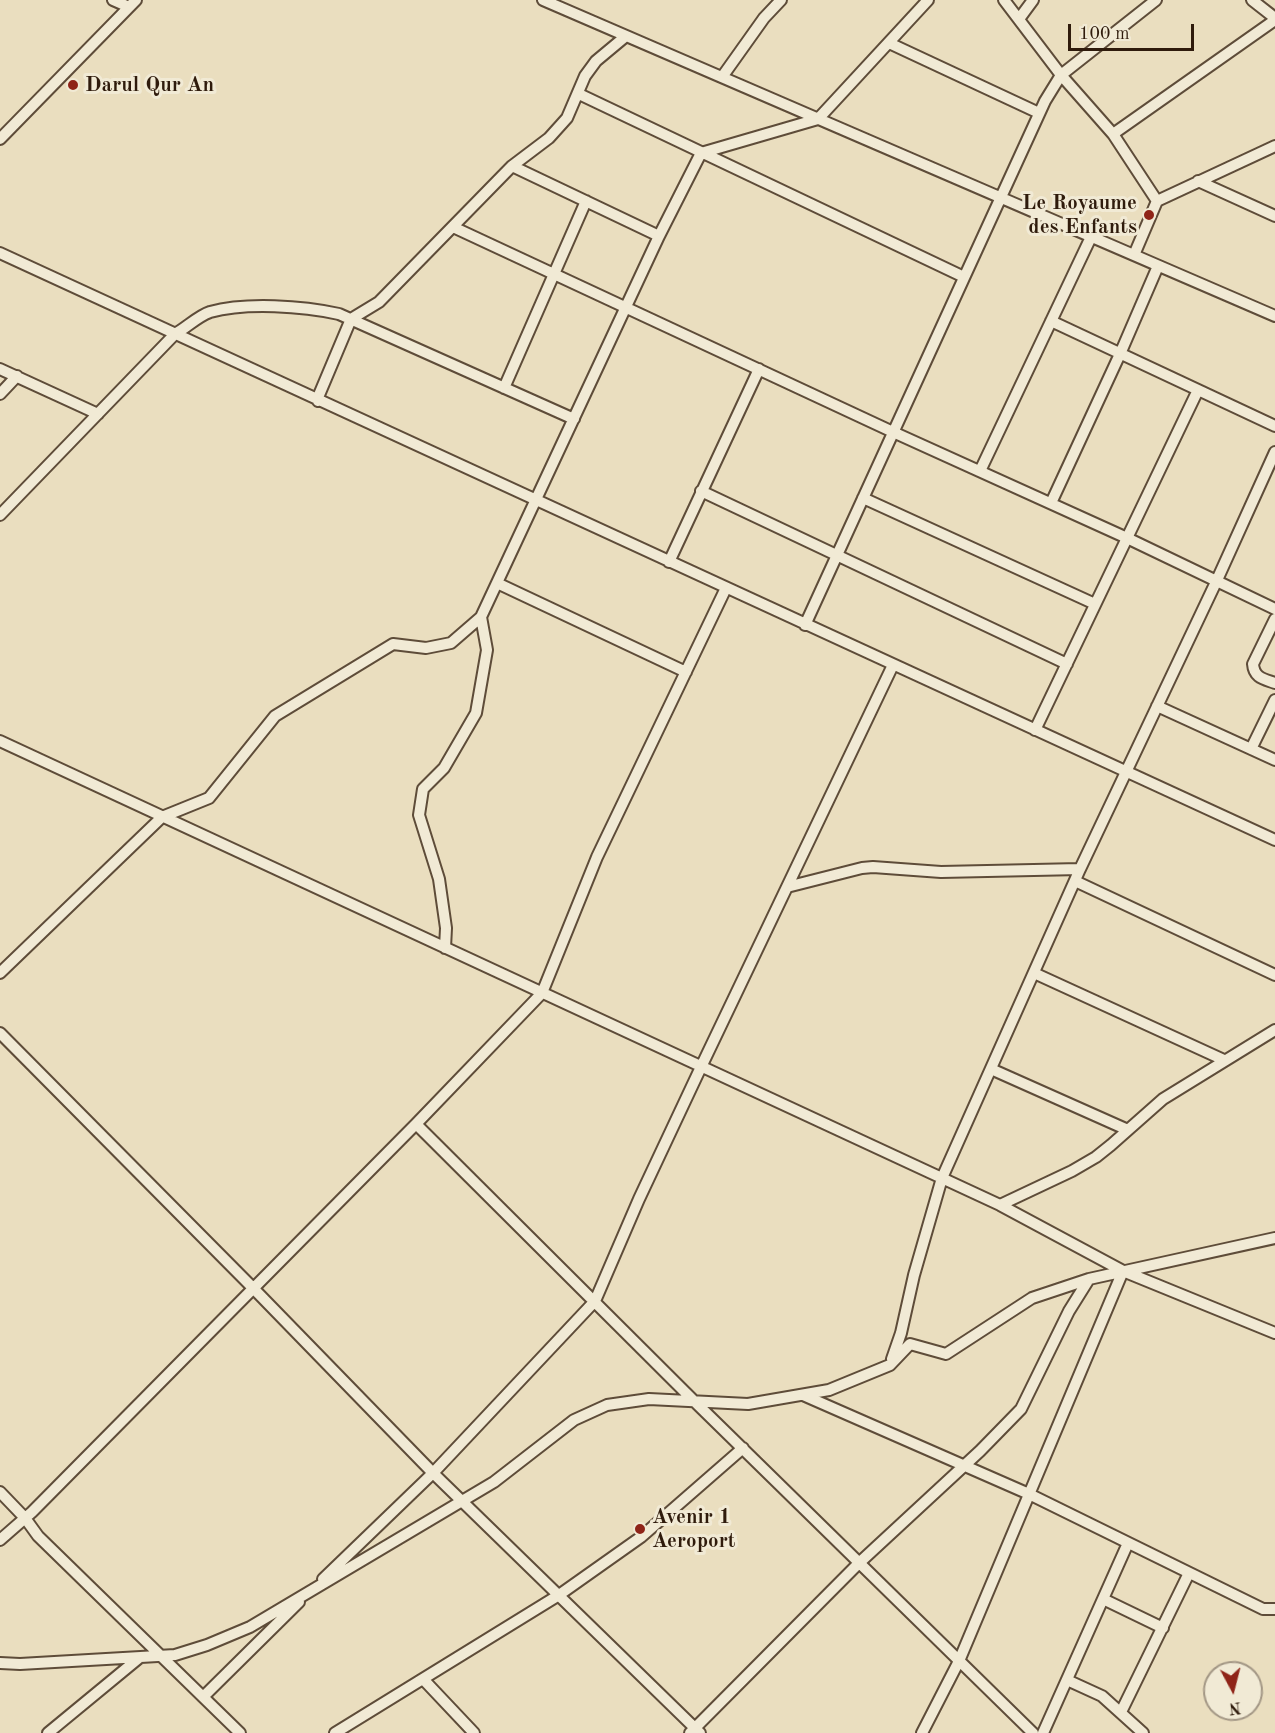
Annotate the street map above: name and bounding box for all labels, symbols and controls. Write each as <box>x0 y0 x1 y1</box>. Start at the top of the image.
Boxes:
scale bar <box>1071 12 1197 50</box>
text: 100 m <box>1079 25 1130 43</box>
place label: Darul Qur An <box>85 72 214 98</box>
marker: Darul Qur An <box>66 78 80 92</box>
place label: Le Royaume des Enfants <box>1022 190 1137 240</box>
marker: Le Royaume des Enfants <box>1142 208 1156 222</box>
place label: Avenir 1 Aeroport <box>652 1504 735 1554</box>
marker: Avenir 1 Aeroport <box>633 1522 647 1536</box>
north arrow <box>1203 1661 1263 1721</box>
text: N <box>1228 1698 1242 1716</box>

